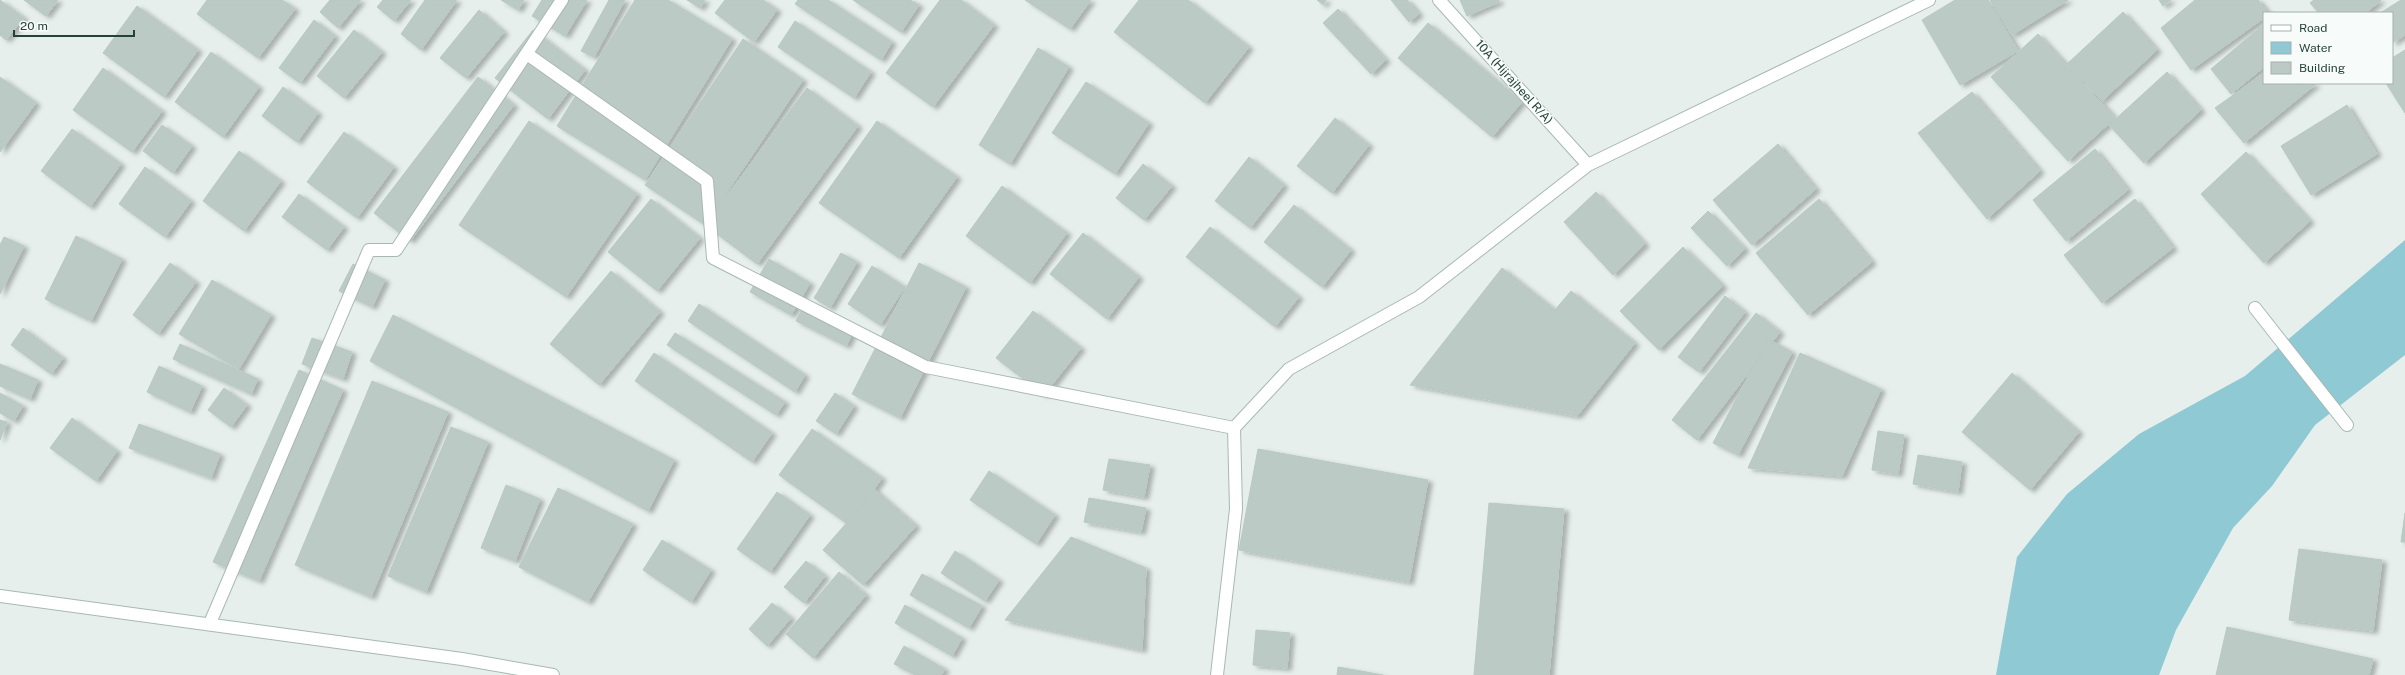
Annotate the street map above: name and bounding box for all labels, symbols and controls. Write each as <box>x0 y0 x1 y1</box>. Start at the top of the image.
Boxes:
scale bar <box>14 12 134 38</box>
legend <box>2263 12 2393 84</box>
text: 20 m <box>20 19 48 33</box>
text: Road <box>2299 21 2327 35</box>
street label: 10A (Hijrajheel R/A) <box>1472 37 1556 127</box>
text: Water <box>2299 41 2333 55</box>
text: Building <box>2299 61 2345 75</box>

